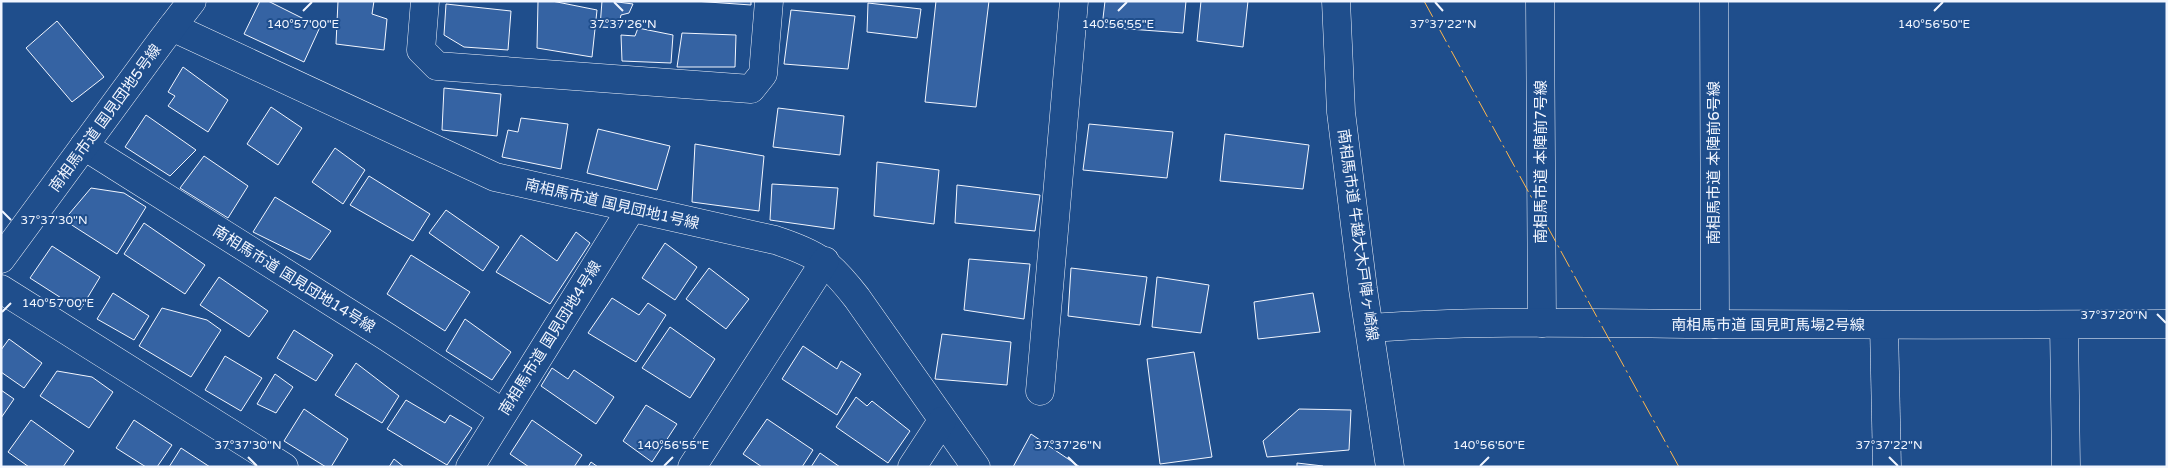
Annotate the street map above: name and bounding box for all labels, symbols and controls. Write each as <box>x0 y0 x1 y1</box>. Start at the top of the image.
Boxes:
text: 140°57'00"E <box>267 17 340 31</box>
text: 37°37'26"N <box>589 17 657 31</box>
text: 140°56'55"E <box>1082 17 1155 31</box>
text: 37°37'22"N <box>1409 17 1477 31</box>
text: 140°56'50"E <box>1898 17 1971 31</box>
street label: 南相馬市道 国見団地5号線 <box>45 41 165 195</box>
street label: 南相馬市道 本陣前7号線 <box>1532 80 1550 244</box>
street label: 南相馬市道 本陣前6号線 <box>1705 81 1723 245</box>
street label: 南相馬市道 牛越大木戸陣ヶ崎線 <box>1334 128 1382 342</box>
street label: 南相馬市道 国見団地1号線 <box>523 175 701 233</box>
text: 37°37'30"N <box>20 213 88 227</box>
street label: 南相馬市道 国見団地14号線 <box>210 222 378 336</box>
street label: 南相馬市道 国見団地4号線 <box>495 258 605 418</box>
text: 140°57'00"E <box>22 296 95 310</box>
text: 37°37'20"N <box>2080 308 2148 322</box>
street label: 南相馬市道 国見町馬場2号線 <box>1671 316 1865 334</box>
text: 37°37'30"N <box>214 438 282 452</box>
text: 140°56'55"E <box>637 438 710 452</box>
text: 37°37'26"N <box>1034 438 1102 452</box>
text: 140°56'50"E <box>1453 438 1526 452</box>
text: 37°37'22"N <box>1855 438 1923 452</box>

